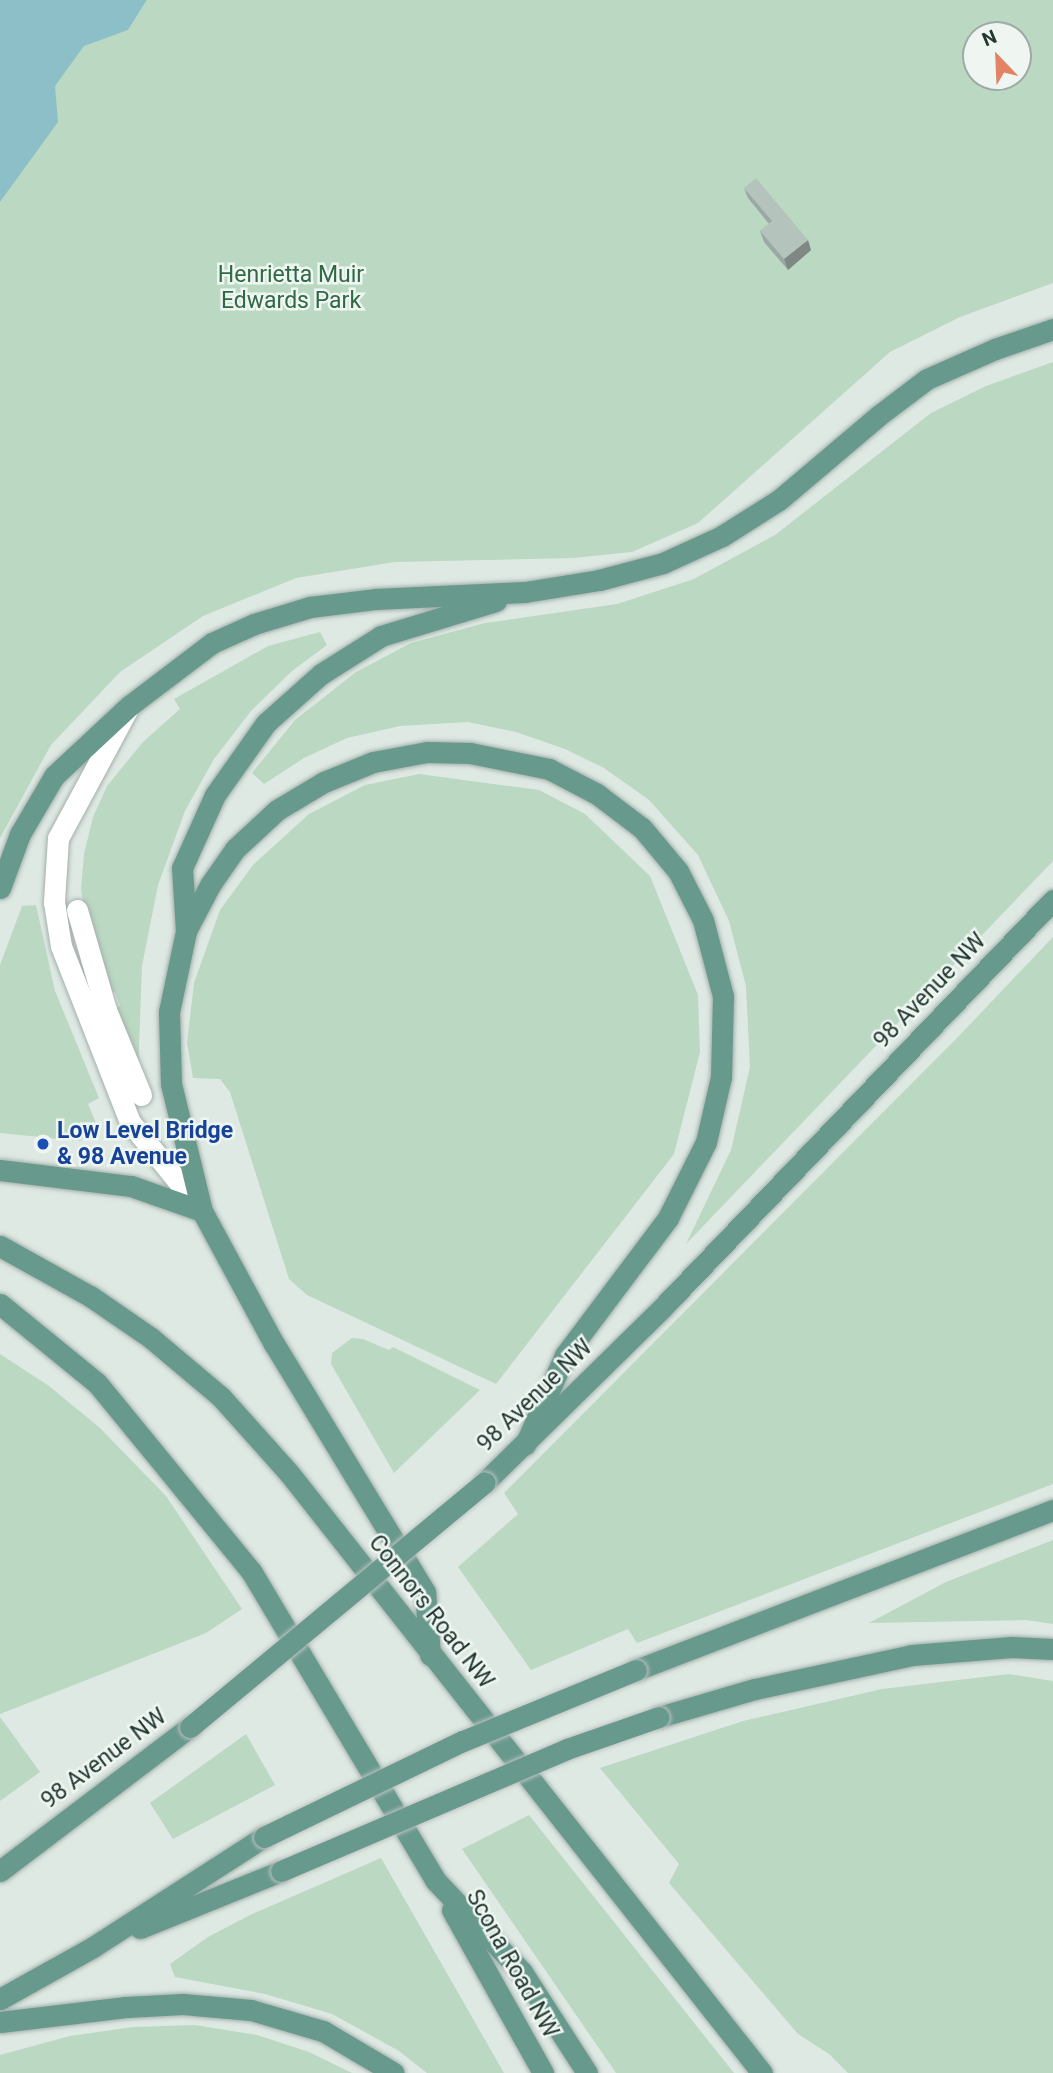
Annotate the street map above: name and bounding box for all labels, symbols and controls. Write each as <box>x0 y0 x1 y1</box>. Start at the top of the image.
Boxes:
north arrow <box>962 21 1032 91</box>
text: N <box>979 25 1000 51</box>
park label: Henrietta Muir Edwards Park <box>218 261 364 315</box>
street label: 98 Avenue NW <box>868 928 992 1054</box>
place label: Low Level Bridge & 98 Avenue <box>57 1117 233 1171</box>
marker: Low Level Bridge & 98 Avenue <box>35 1136 51 1152</box>
street label: 98 Avenue NW <box>472 1334 598 1458</box>
street label: Connors Road NW <box>362 1530 500 1694</box>
street label: 98 Avenue NW <box>36 1703 172 1815</box>
street label: Scona Road NW <box>460 1885 564 2043</box>

